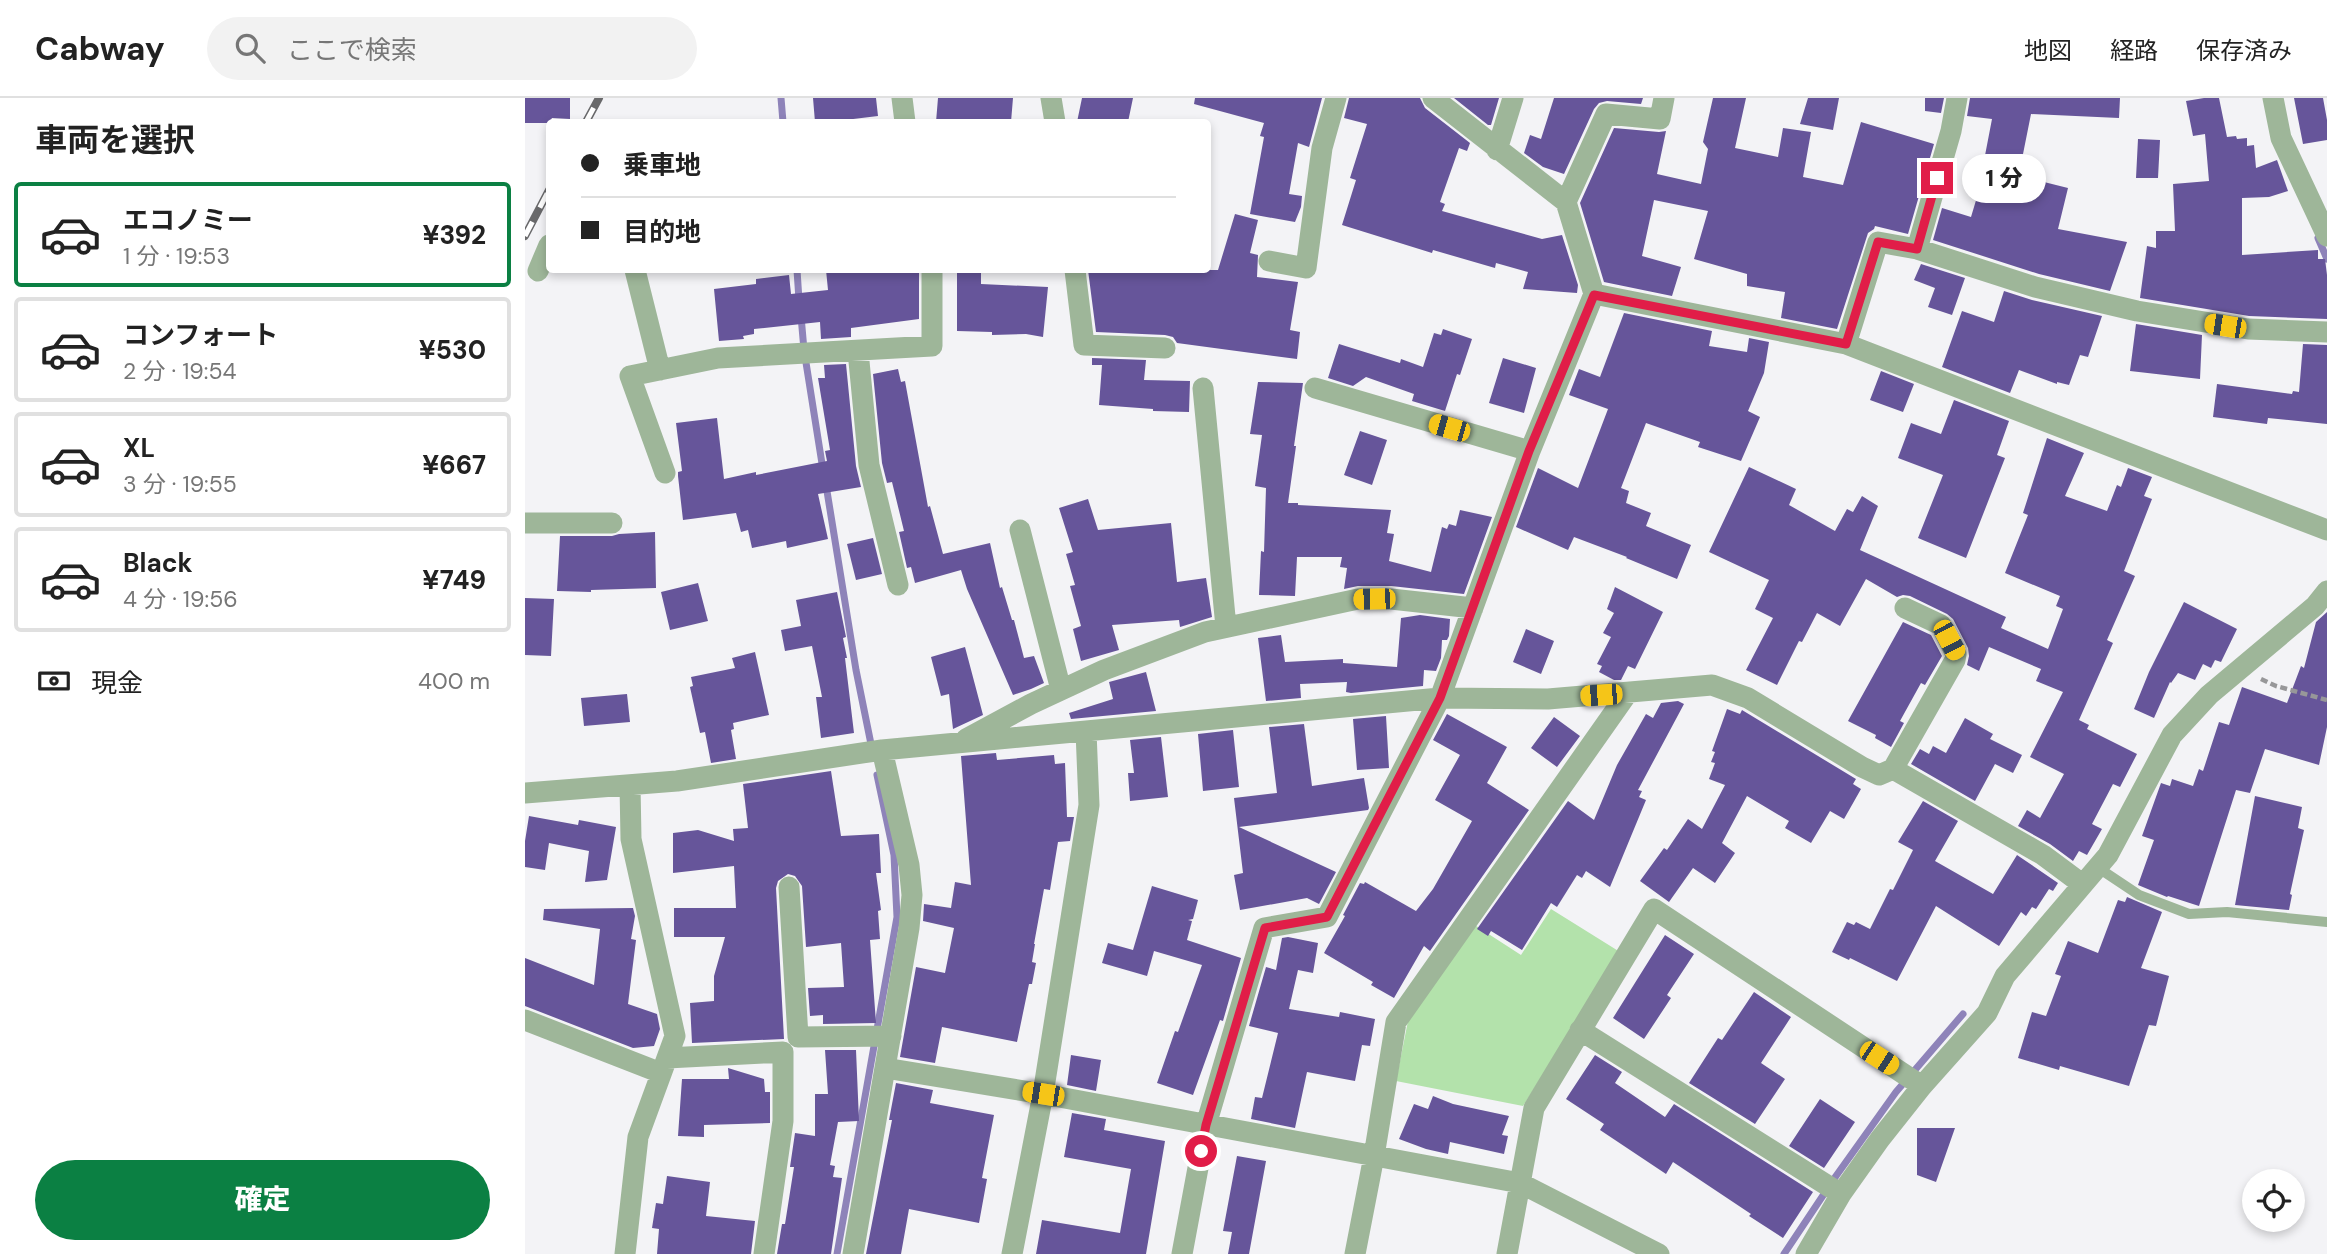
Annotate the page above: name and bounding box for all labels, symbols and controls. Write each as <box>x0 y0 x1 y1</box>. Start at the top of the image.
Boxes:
search box <box>207 17 697 80</box>
text: Cabway <box>35 27 165 70</box>
icon: search <box>231 29 269 67</box>
text: ここで検索 <box>287 33 417 67</box>
text: 地図 <box>2024 35 2072 66</box>
text: 経路 <box>2110 35 2158 66</box>
text: 保存済み <box>2196 35 2292 66</box>
text: 車両を選択 <box>35 119 195 161</box>
text: 乗車地 <box>623 148 701 182</box>
callout: 1 分 <box>1961 154 2045 202</box>
route end <box>1921 162 1953 194</box>
text: 1 分 <box>1986 163 2022 193</box>
icon: car <box>39 203 102 266</box>
text: エコノミー <box>123 203 253 237</box>
text: 目的地 <box>623 215 701 249</box>
text: ¥392 <box>423 218 486 252</box>
text: 1 分 · 19:53 <box>123 241 230 271</box>
car <box>2203 312 2248 340</box>
icon: car <box>39 318 102 381</box>
text: コンフォート <box>123 318 278 352</box>
text: ¥530 <box>419 333 486 367</box>
text: 2 分 · 19:54 <box>123 356 236 386</box>
car <box>1426 412 1473 444</box>
text: XL <box>123 431 155 465</box>
icon: car <box>39 433 102 496</box>
text: ¥667 <box>422 448 486 482</box>
text: 3 分 · 19:55 <box>123 469 237 499</box>
text: Black <box>123 546 193 580</box>
icon: car <box>39 548 102 611</box>
text: ¥749 <box>422 563 486 597</box>
text: 4 分 · 19:56 <box>123 584 238 614</box>
car <box>1353 588 1396 610</box>
car <box>1930 617 1969 663</box>
icon: cash <box>35 662 73 700</box>
text: 現金 <box>91 666 143 700</box>
text: 400 m <box>418 666 490 696</box>
car <box>1580 683 1623 707</box>
car <box>1856 1038 1903 1078</box>
car <box>1021 1080 1066 1108</box>
route start <box>1185 1135 1217 1167</box>
button: 確定 <box>35 1160 490 1240</box>
map controls <box>2242 1169 2305 1232</box>
button: locate <box>2242 1169 2305 1232</box>

